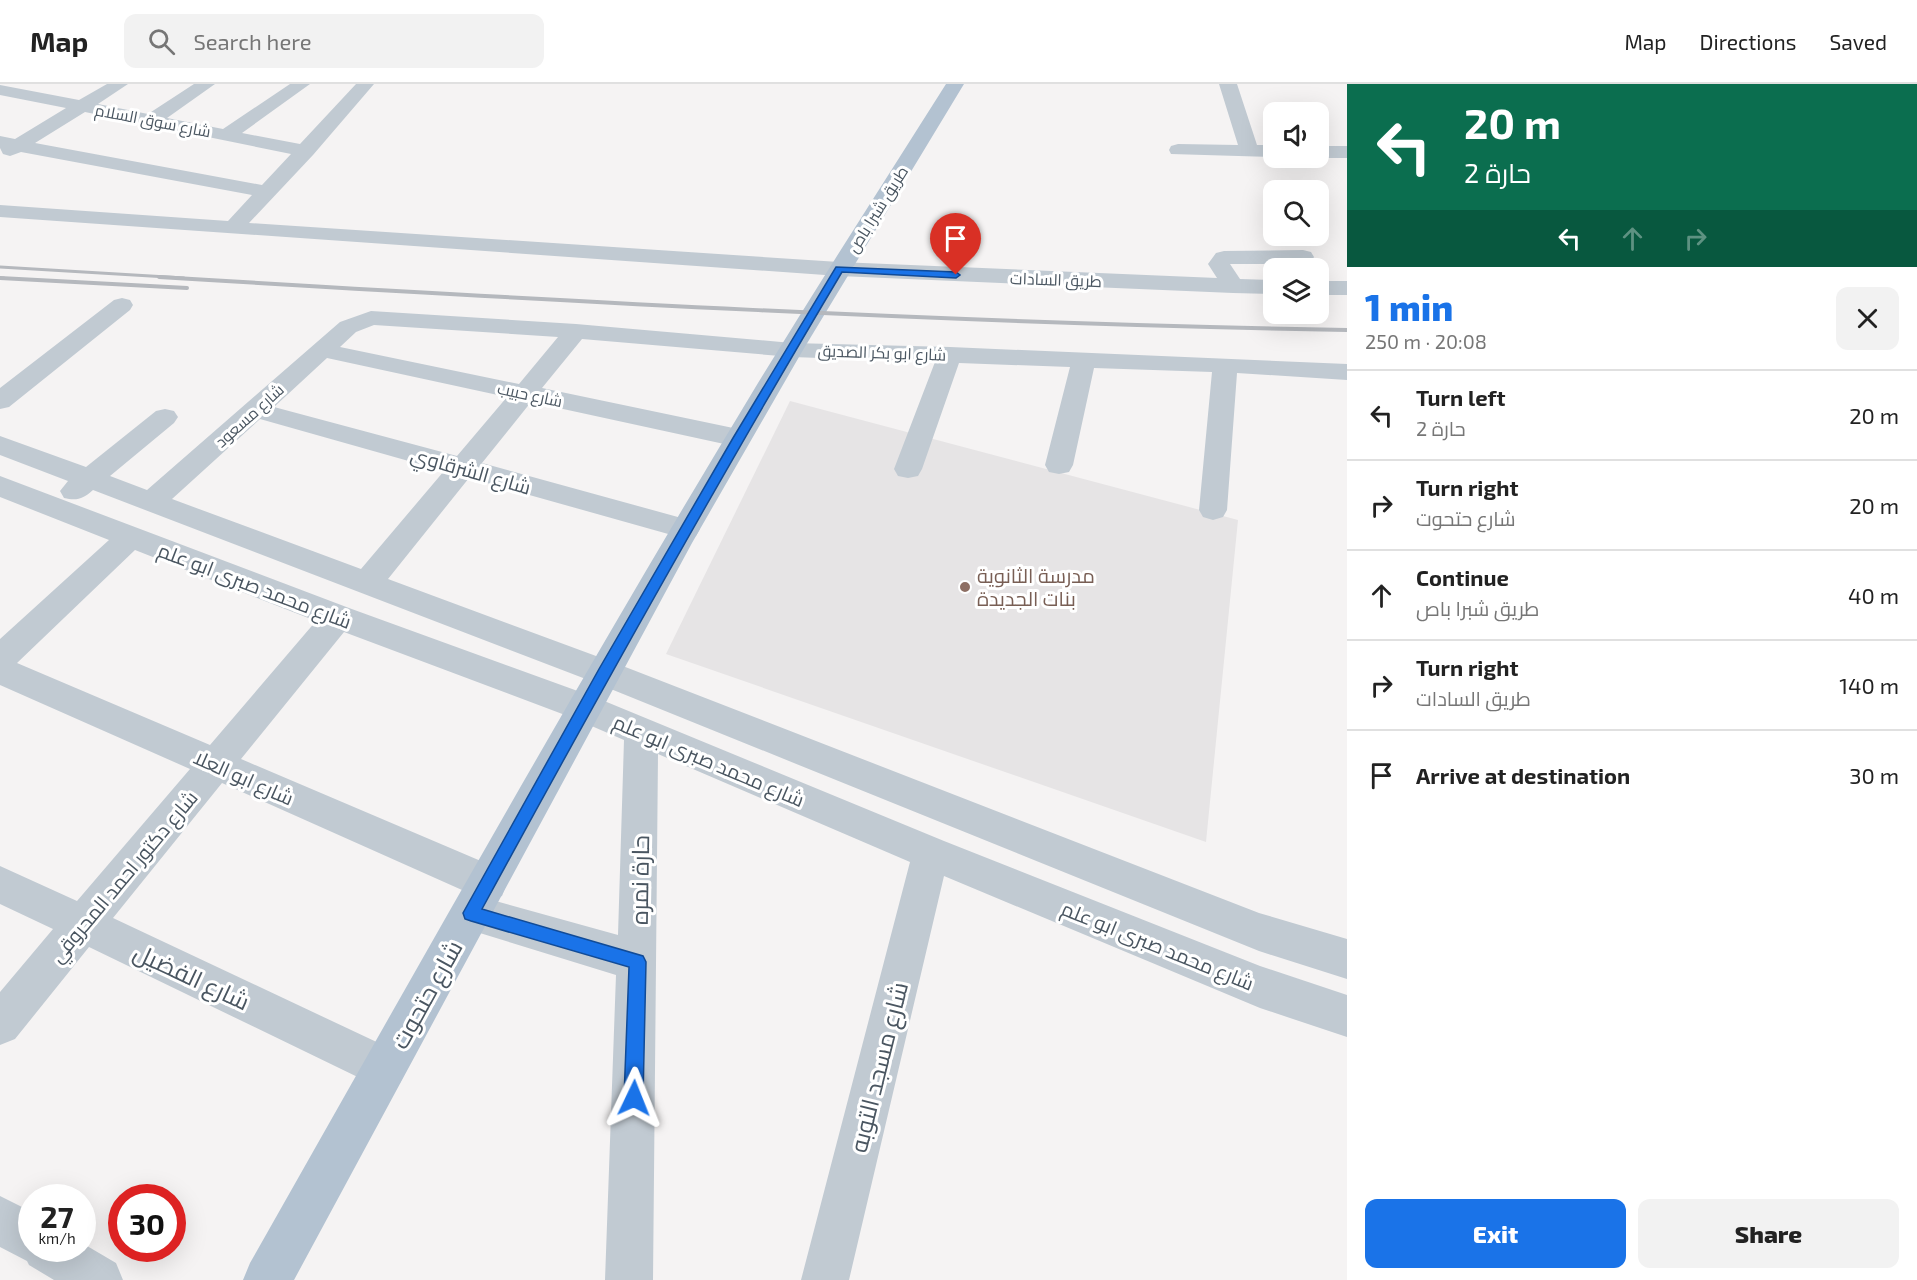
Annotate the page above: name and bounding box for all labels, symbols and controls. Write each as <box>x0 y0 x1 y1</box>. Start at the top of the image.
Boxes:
search box <box>124 14 544 68</box>
text: Map <box>30 24 88 58</box>
icon: search <box>145 25 178 58</box>
text: Search here <box>193 28 312 54</box>
text: Map <box>1624 29 1667 54</box>
text: Directions <box>1700 29 1796 54</box>
text: Saved <box>1829 29 1887 54</box>
text: 20 m <box>1464 97 1561 147</box>
street label: شارع سوق السلام <box>93 99 213 143</box>
map controls <box>1263 102 1329 324</box>
button: sound <box>1263 102 1329 168</box>
icon: left <box>1365 108 1443 186</box>
text: حارة 2 <box>1464 156 1531 188</box>
street label: طريق شبرا باص <box>843 162 913 257</box>
button: search <box>1263 180 1329 246</box>
pin <box>930 213 981 275</box>
icon: arrive <box>939 222 972 255</box>
icon: left <box>1553 222 1586 255</box>
icon: ahead <box>1616 222 1649 255</box>
icon: right <box>1679 222 1712 255</box>
button: layers <box>1263 258 1329 324</box>
street label: طريق السادات <box>1010 268 1102 292</box>
text: 1 min <box>1365 285 1453 328</box>
button: close <box>1836 287 1899 350</box>
text: 250 m · 20:08 <box>1365 329 1487 353</box>
street label: شارع ابو بكر الصديق <box>817 340 947 367</box>
street label: شارع حبيب <box>495 378 564 413</box>
street label: شارع مسعود <box>211 379 289 453</box>
text: Turn left <box>1416 384 1505 410</box>
icon: left <box>1365 399 1398 432</box>
text: 20 m <box>1849 402 1899 428</box>
text: حارة 2 <box>1416 416 1466 440</box>
street label: شارع الشرقاوي <box>407 441 534 503</box>
text: Turn right <box>1416 474 1518 500</box>
icon: right <box>1365 489 1398 522</box>
text: 20 m <box>1849 492 1899 518</box>
text: شارع حتحوت <box>1416 506 1516 530</box>
street label: شارع محمد صبرى ابو علم <box>154 537 355 636</box>
place label: مدرسة الثانوية بنات الجديدة <box>977 563 1095 610</box>
text: Continue <box>1416 564 1509 590</box>
icon: ahead <box>1365 579 1398 612</box>
marker: مدرسة الثانوية بنات الجديدة <box>958 580 972 594</box>
text: 40 m <box>1848 582 1899 608</box>
text: طريق شبرا باص <box>1416 596 1539 620</box>
text: Turn right <box>1416 654 1518 680</box>
icon: right <box>1365 669 1398 702</box>
text: 140 m <box>1839 672 1899 698</box>
text: طريق السادات <box>1416 686 1531 710</box>
street label: شارع محمد صبرى ابو علم <box>609 709 808 814</box>
street label: شارع ابو العلا <box>189 744 298 812</box>
icon: arrive <box>1365 759 1398 792</box>
text: Arrive at destination <box>1416 762 1630 788</box>
text: 30 m <box>1849 762 1899 788</box>
street label: شارع دكتور احمد المحروقي <box>44 785 206 970</box>
street label: حارة نمره <box>624 835 654 925</box>
street label: شارع محمد صبرى ابو علم <box>1057 895 1258 997</box>
street label: شارع حتحوت <box>384 935 470 1055</box>
street label: شارع الفضيل <box>128 937 255 1018</box>
street label: شارع مسجد التوبه <box>843 979 916 1156</box>
position arrow <box>602 1066 666 1130</box>
speed limit sign: 30 <box>108 1184 186 1262</box>
text: 27 <box>40 1198 74 1234</box>
button: Exit <box>1365 1199 1626 1268</box>
button: Share <box>1638 1199 1899 1268</box>
text: km/h <box>38 1229 76 1247</box>

